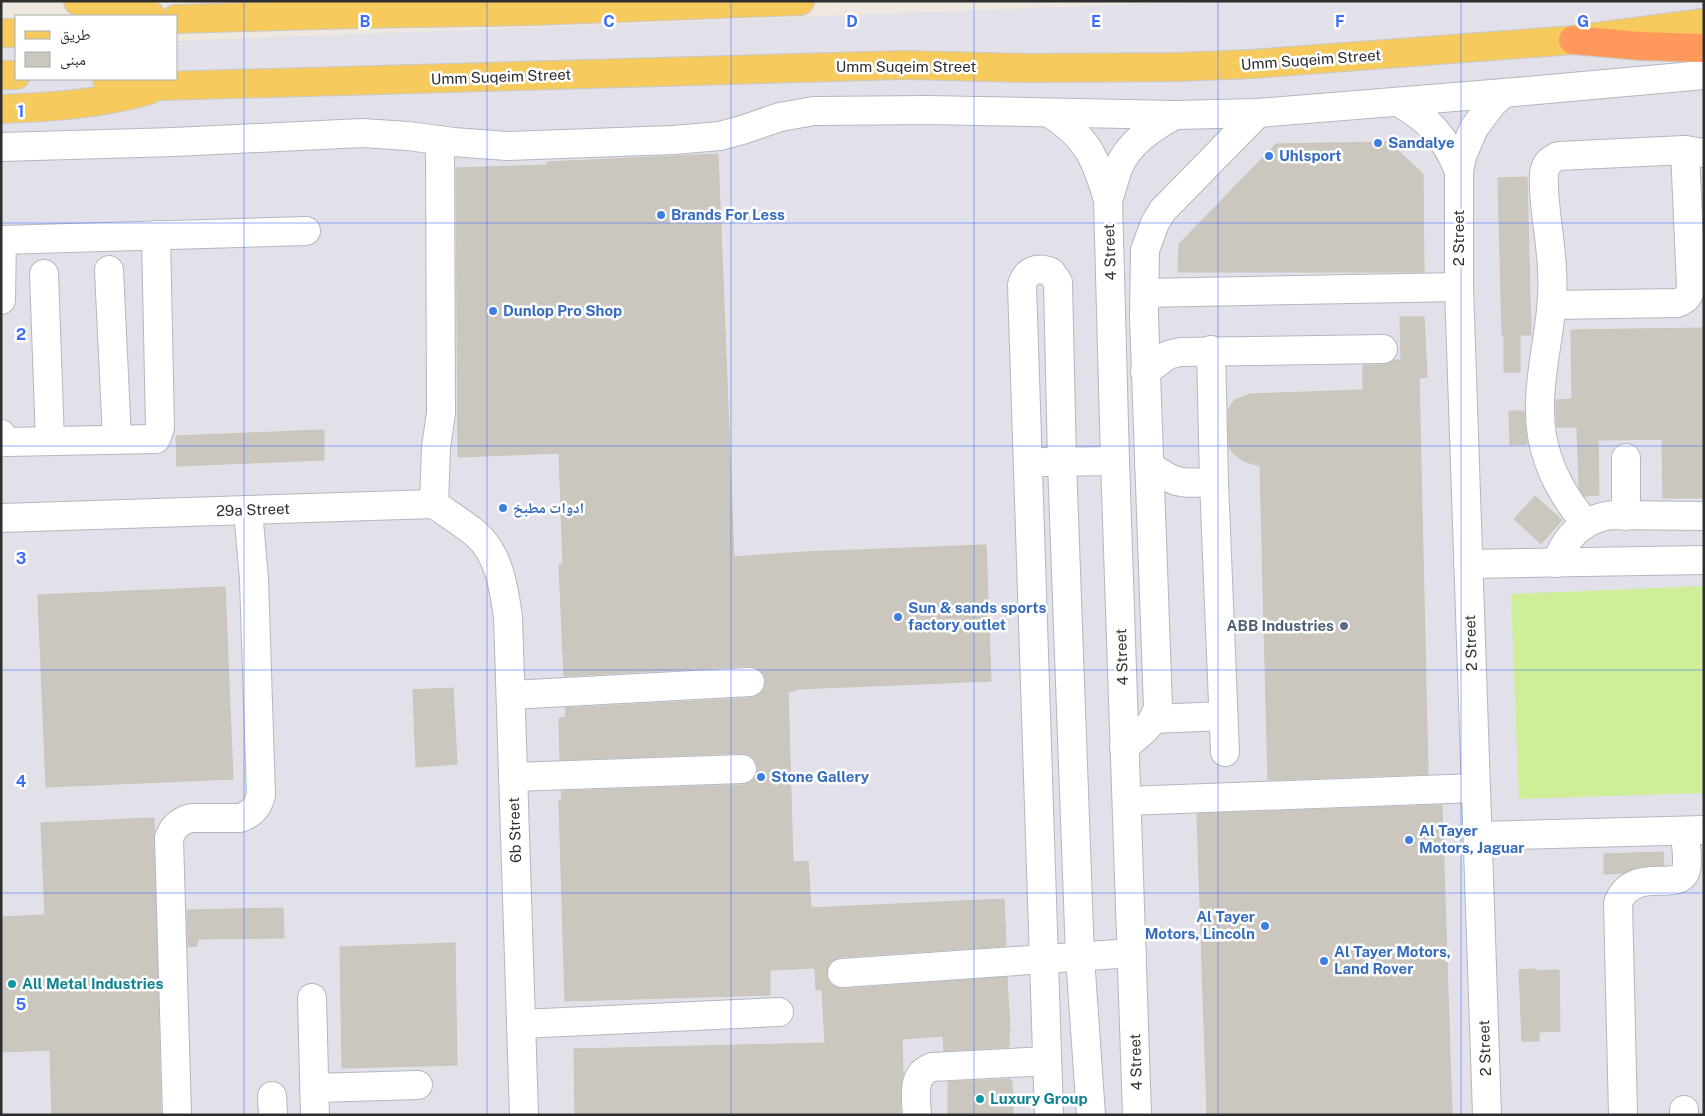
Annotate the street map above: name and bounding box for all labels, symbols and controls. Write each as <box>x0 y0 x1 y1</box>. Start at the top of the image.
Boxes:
text: B <box>360 12 371 31</box>
text: C <box>603 12 615 31</box>
text: D <box>846 12 858 31</box>
text: E <box>1091 12 1101 31</box>
text: F <box>1335 12 1345 31</box>
text: G <box>1577 12 1589 31</box>
legend <box>15 15 178 80</box>
text: طريق <box>60 26 91 45</box>
street label: Umm Suqeim Street <box>1240 46 1382 73</box>
text: مبنى <box>60 51 86 70</box>
street label: Umm Suqeim Street <box>836 58 976 75</box>
street label: Umm Suqeim Street <box>430 66 572 87</box>
text: 1 <box>18 102 24 121</box>
place label: Sandalye <box>1388 134 1455 151</box>
marker: Sandalye <box>1372 137 1384 149</box>
place label: Uhlsport <box>1279 147 1342 164</box>
marker: Uhlsport <box>1263 150 1275 162</box>
place label: Brands For Less <box>671 206 785 223</box>
marker: Brands For Less <box>655 209 667 221</box>
street label: 2 Street <box>1450 210 1467 266</box>
street label: 4 Street <box>1100 223 1119 281</box>
place label: Dunlop Pro Shop <box>503 302 622 319</box>
marker: Dunlop Pro Shop <box>487 305 499 317</box>
text: 2 <box>16 325 26 344</box>
place label: ادوات مطبخ <box>513 499 584 518</box>
street label: 29a Street <box>216 500 290 519</box>
marker: ادوات مطبخ <box>497 502 509 514</box>
text: 3 <box>16 549 26 568</box>
place label: Sun & sands sports factory outlet <box>908 599 1046 633</box>
marker: Sun & sands sports factory outlet <box>892 611 904 623</box>
street label: 2 Street <box>1461 614 1480 672</box>
place label: ABB Industries <box>1227 617 1334 634</box>
marker: ABB Industries <box>1338 620 1350 632</box>
street label: 4 Street <box>1112 628 1131 686</box>
place label: Stone Gallery <box>771 768 870 785</box>
marker: Stone Gallery <box>755 771 767 783</box>
text: 4 <box>16 772 27 791</box>
street label: 6b Street <box>505 797 524 863</box>
place label: Al Tayer Motors, Jaguar <box>1419 822 1525 856</box>
marker: Al Tayer Motors, Jaguar <box>1403 834 1415 846</box>
place label: Al Tayer Motors, Lincoln <box>1145 908 1255 942</box>
marker: Al Tayer Motors, Lincoln <box>1259 920 1271 932</box>
place label: Al Tayer Motors, Land Rover <box>1334 943 1451 977</box>
marker: Al Tayer Motors, Land Rover <box>1318 955 1330 967</box>
place label: All Metal Industries <box>22 975 163 992</box>
marker: All Metal Industries <box>6 978 18 990</box>
text: 5 <box>16 995 27 1014</box>
street label: 2 Street <box>1475 1019 1494 1077</box>
street label: 4 Street <box>1126 1033 1145 1091</box>
place label: Luxury Group <box>990 1090 1088 1107</box>
marker: Luxury Group <box>974 1093 986 1105</box>

